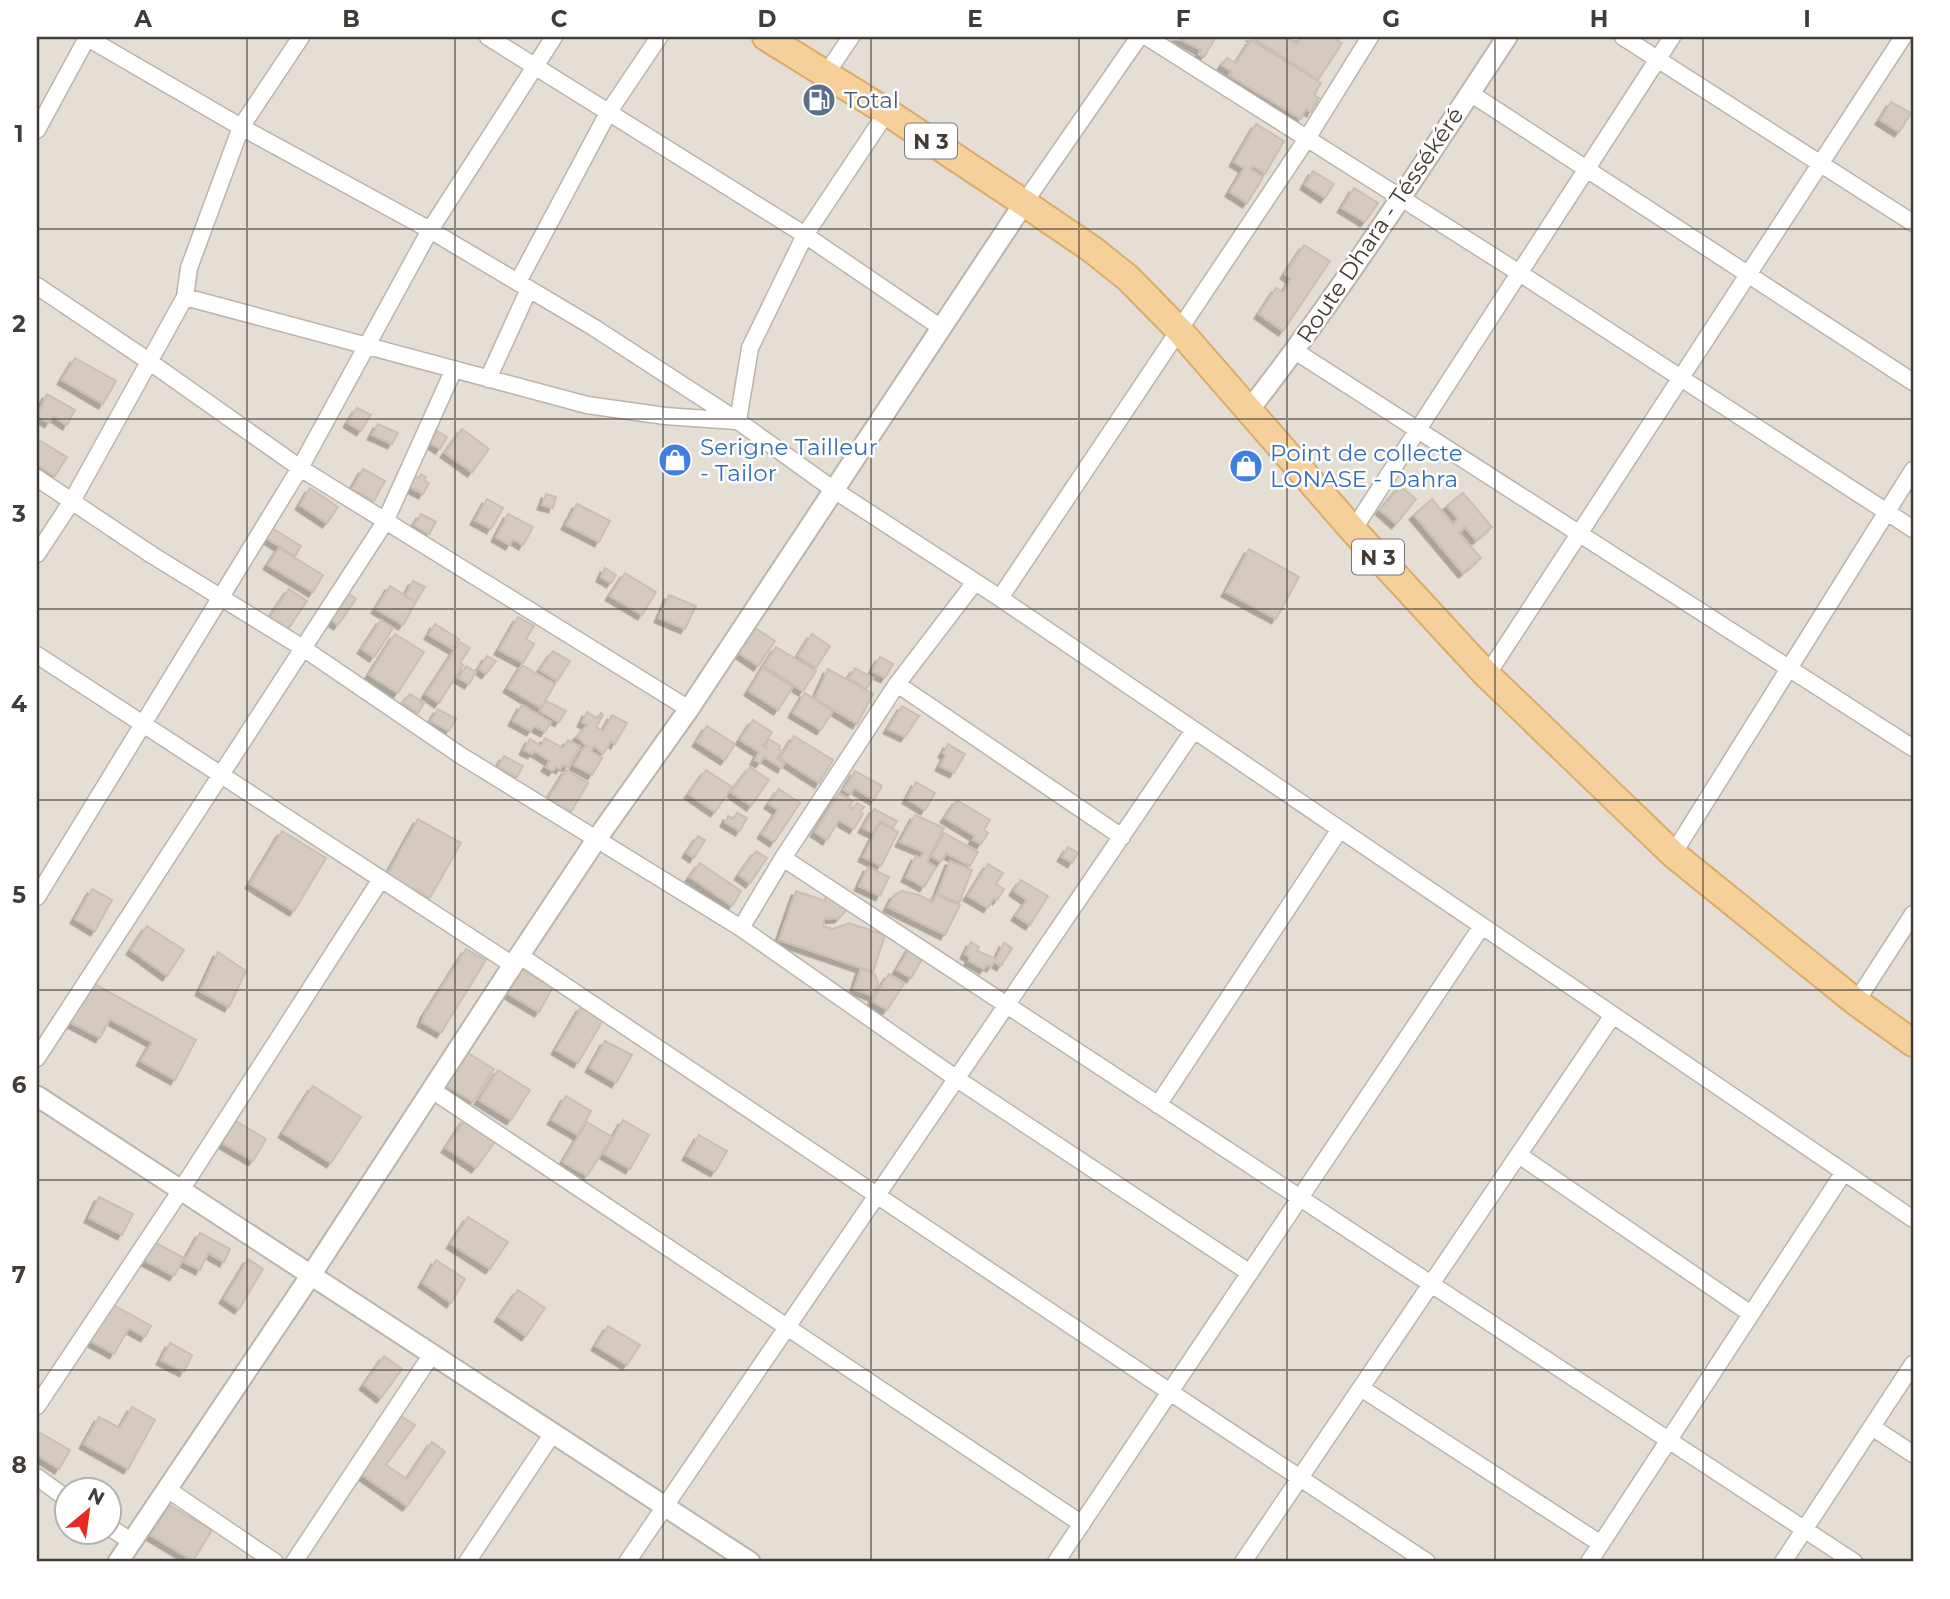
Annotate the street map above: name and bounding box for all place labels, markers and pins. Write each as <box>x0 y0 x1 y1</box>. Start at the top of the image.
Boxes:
fuel station icon: Total <box>800 81 838 119</box>
place label: Total <box>844 86 899 114</box>
place label: Serigne Tailleur - Tailor <box>700 433 878 487</box>
place label: Point de collecte LONASE - Dahra <box>1270 439 1463 493</box>
shop icon: Serigne Tailleur - Tailor <box>656 441 694 479</box>
shop icon: Point de collecte LONASE - Dahra <box>1227 447 1265 485</box>

